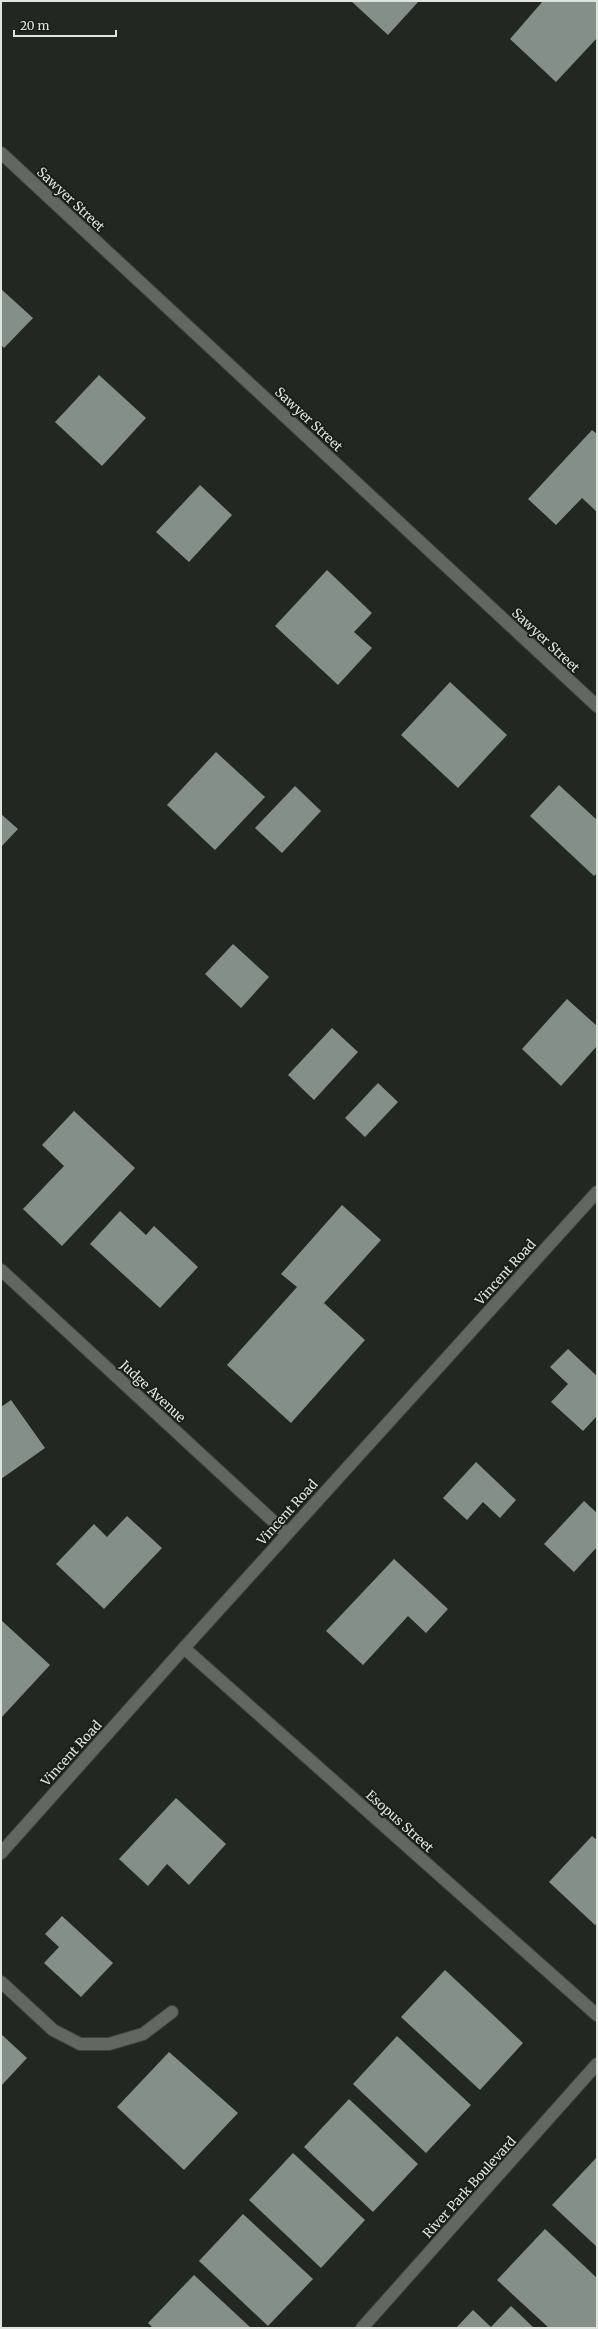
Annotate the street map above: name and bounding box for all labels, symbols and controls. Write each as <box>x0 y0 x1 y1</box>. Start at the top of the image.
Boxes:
scale bar <box>14 12 116 38</box>
text: 20 m <box>20 18 49 33</box>
street label: Sawyer Street <box>33 164 108 235</box>
street label: Sawyer Street <box>271 384 346 455</box>
street label: Sawyer Street <box>508 605 583 676</box>
street label: Vincent Road <box>471 1236 539 1310</box>
street label: Judge Avenue <box>116 1356 189 1426</box>
street label: Vincent Road <box>253 1476 321 1550</box>
street label: Vincent Road <box>37 1717 105 1791</box>
street label: Esopus Street <box>362 1787 437 1856</box>
street label: River Park Boulevard <box>419 2133 520 2242</box>

